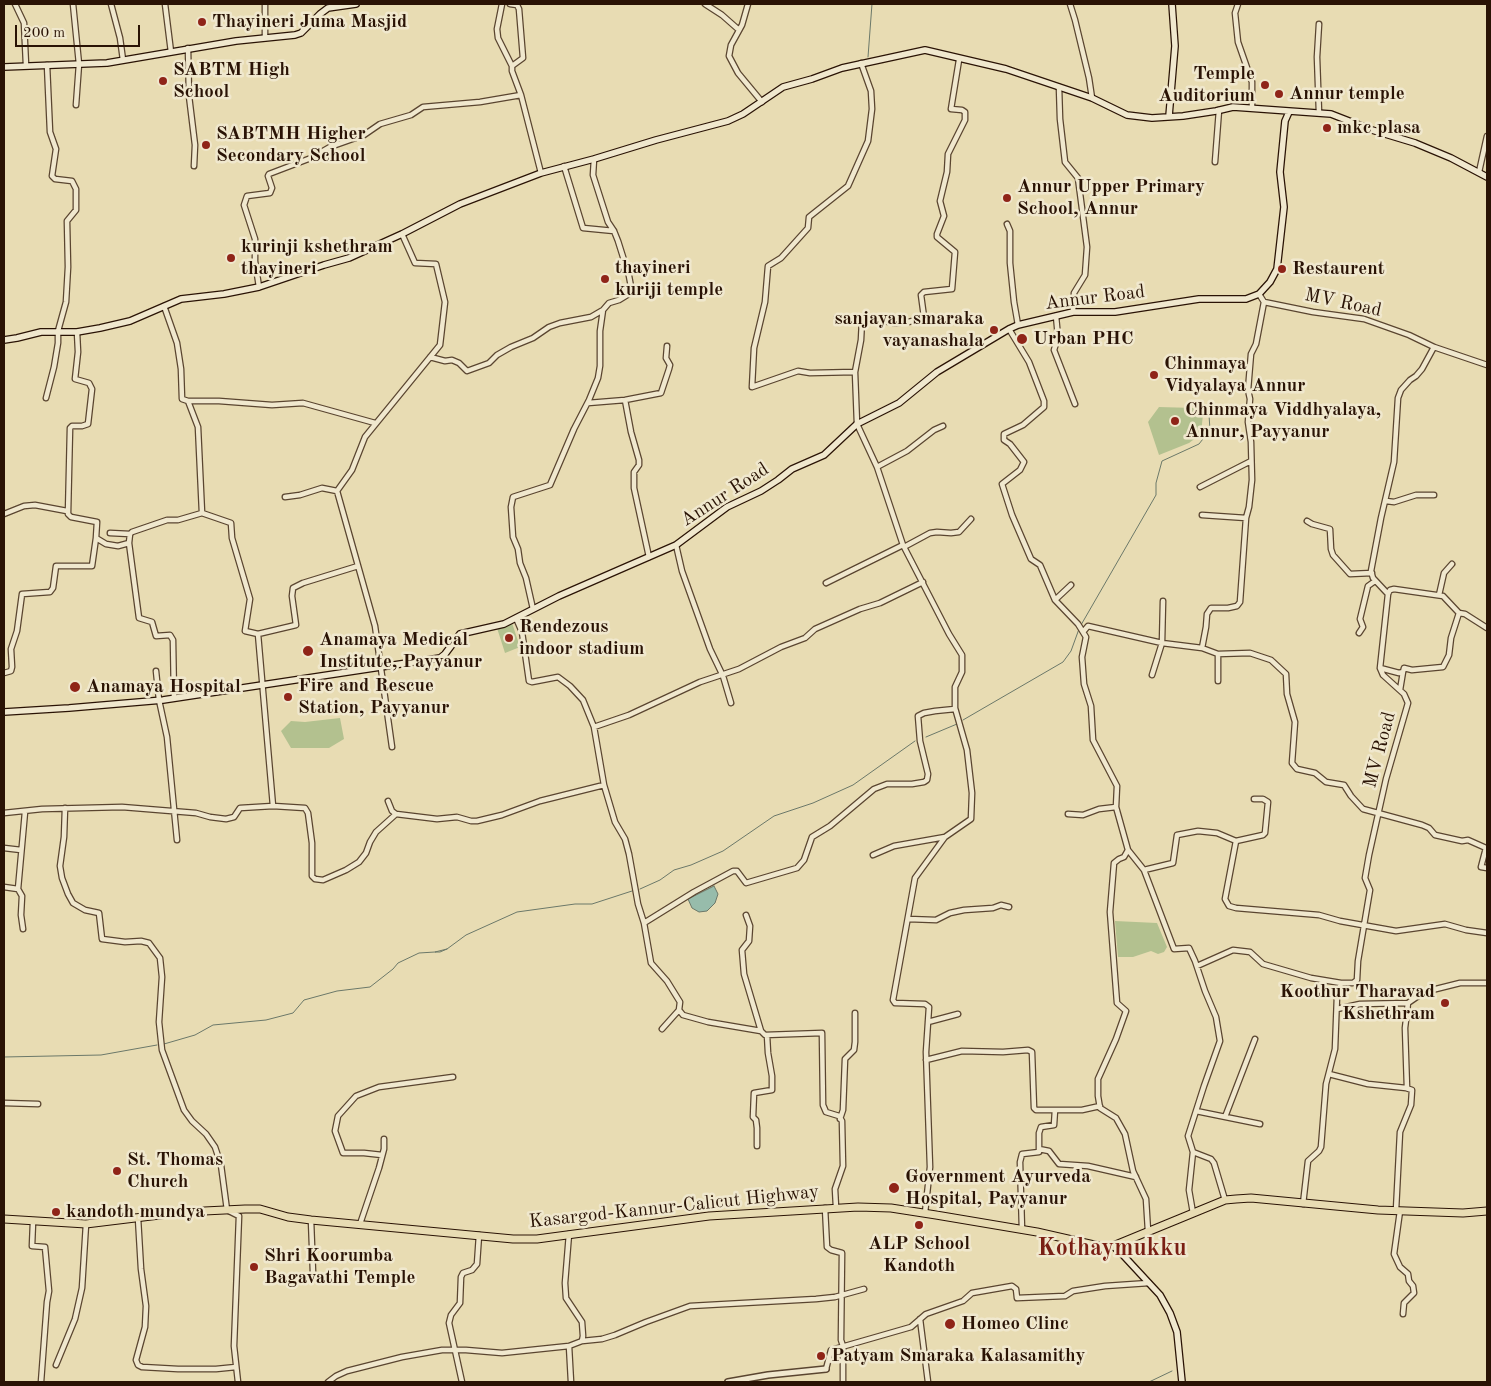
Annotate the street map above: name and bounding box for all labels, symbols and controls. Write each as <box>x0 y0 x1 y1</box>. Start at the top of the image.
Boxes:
place label: Thayineri Juma Masjid <box>212 11 407 33</box>
scale bar <box>18 15 142 47</box>
marker: Thayineri Juma Masjid <box>196 16 208 28</box>
text: 200 m <box>23 26 65 41</box>
place label: SABTM High School <box>173 59 290 103</box>
place label: Temple Auditorium <box>1158 63 1255 107</box>
marker: SABTM High School <box>157 75 169 87</box>
marker: Temple Auditorium <box>1259 79 1271 91</box>
place label: Annur temple <box>1289 83 1405 105</box>
marker: Annur temple <box>1273 88 1285 100</box>
place label: mkc plasa <box>1337 117 1421 139</box>
marker: mkc plasa <box>1321 122 1333 134</box>
place label: SABTMH Higher Secondary School <box>216 123 366 167</box>
marker: SABTMH Higher Secondary School <box>200 139 212 151</box>
place label: Annur Upper Primary School, Annur <box>1017 176 1205 220</box>
marker: Annur Upper Primary School, Annur <box>1001 192 1013 204</box>
place label: kurinji kshethram thayineri <box>241 236 393 280</box>
marker: kurinji kshethram thayineri <box>225 252 237 264</box>
place label: thayineri kuriji temple <box>615 257 723 301</box>
place label: Restaurent <box>1292 258 1385 280</box>
marker: Restaurent <box>1276 263 1288 275</box>
marker: thayineri kuriji temple <box>599 273 611 285</box>
street label: Annur Road <box>1044 281 1146 315</box>
street label: MV Road <box>1302 284 1384 322</box>
place label: sanjayan smaraka vayanashala <box>834 308 984 352</box>
marker: sanjayan smaraka vayanashala <box>988 324 1000 336</box>
place label: Urban PHC <box>1033 328 1133 350</box>
marker: Urban PHC <box>1015 332 1029 346</box>
place label: Chinmaya Vidyalaya Annur <box>1164 353 1306 397</box>
marker: Chinmaya Vidyalaya Annur <box>1148 369 1160 381</box>
place label: Chinmaya Viddhyalaya, Annur, Payyanur <box>1185 399 1381 443</box>
marker: Chinmaya Viddhyalaya, Annur, Payyanur <box>1169 415 1181 427</box>
street label: Annur Road <box>677 458 773 532</box>
place label: Rendezous indoor stadium <box>519 616 644 660</box>
place label: Anamaya Medical Institute, Payyanur <box>319 629 482 673</box>
marker: Rendezous indoor stadium <box>503 632 515 644</box>
marker: Anamaya Medical Institute, Payyanur <box>301 644 315 658</box>
place label: Fire and Rescue Station, Payyanur <box>298 675 449 719</box>
place label: Anamaya Hospital <box>86 676 241 698</box>
marker: Anamaya Hospital <box>68 680 82 694</box>
marker: Fire and Rescue Station, Payyanur <box>282 691 294 703</box>
street label: MV Road <box>1359 709 1401 791</box>
place label: Koothur Tharavad Kshethram <box>1280 981 1435 1025</box>
marker: Koothur Tharavad Kshethram <box>1439 997 1451 1009</box>
place label: St. Thomas Church <box>127 1149 223 1193</box>
marker: St. Thomas Church <box>111 1165 123 1177</box>
place label: Government Ayurveda Hospital, Payyanur <box>905 1166 1091 1210</box>
street label: Kasargod-Kannur-Calicut Highway <box>528 1180 820 1234</box>
marker: Government Ayurveda Hospital, Payyanur <box>887 1181 901 1195</box>
place label: kandoth mundya <box>66 1201 205 1223</box>
marker: kandoth mundya <box>50 1206 62 1218</box>
marker: ALP School Kandoth <box>913 1219 925 1231</box>
place label: ALP School Kandoth <box>868 1233 970 1277</box>
district label: Kothaymukku <box>1037 1235 1187 1263</box>
place label: Shri Koorumba Bagavathi Temple <box>264 1245 416 1289</box>
marker: Shri Koorumba Bagavathi Temple <box>248 1261 260 1273</box>
place label: Homeo Clinc <box>961 1313 1069 1335</box>
marker: Homeo Clinc <box>943 1317 957 1331</box>
place label: Patyam Smaraka Kalasamithy <box>831 1345 1086 1367</box>
marker: Patyam Smaraka Kalasamithy <box>815 1350 827 1362</box>

